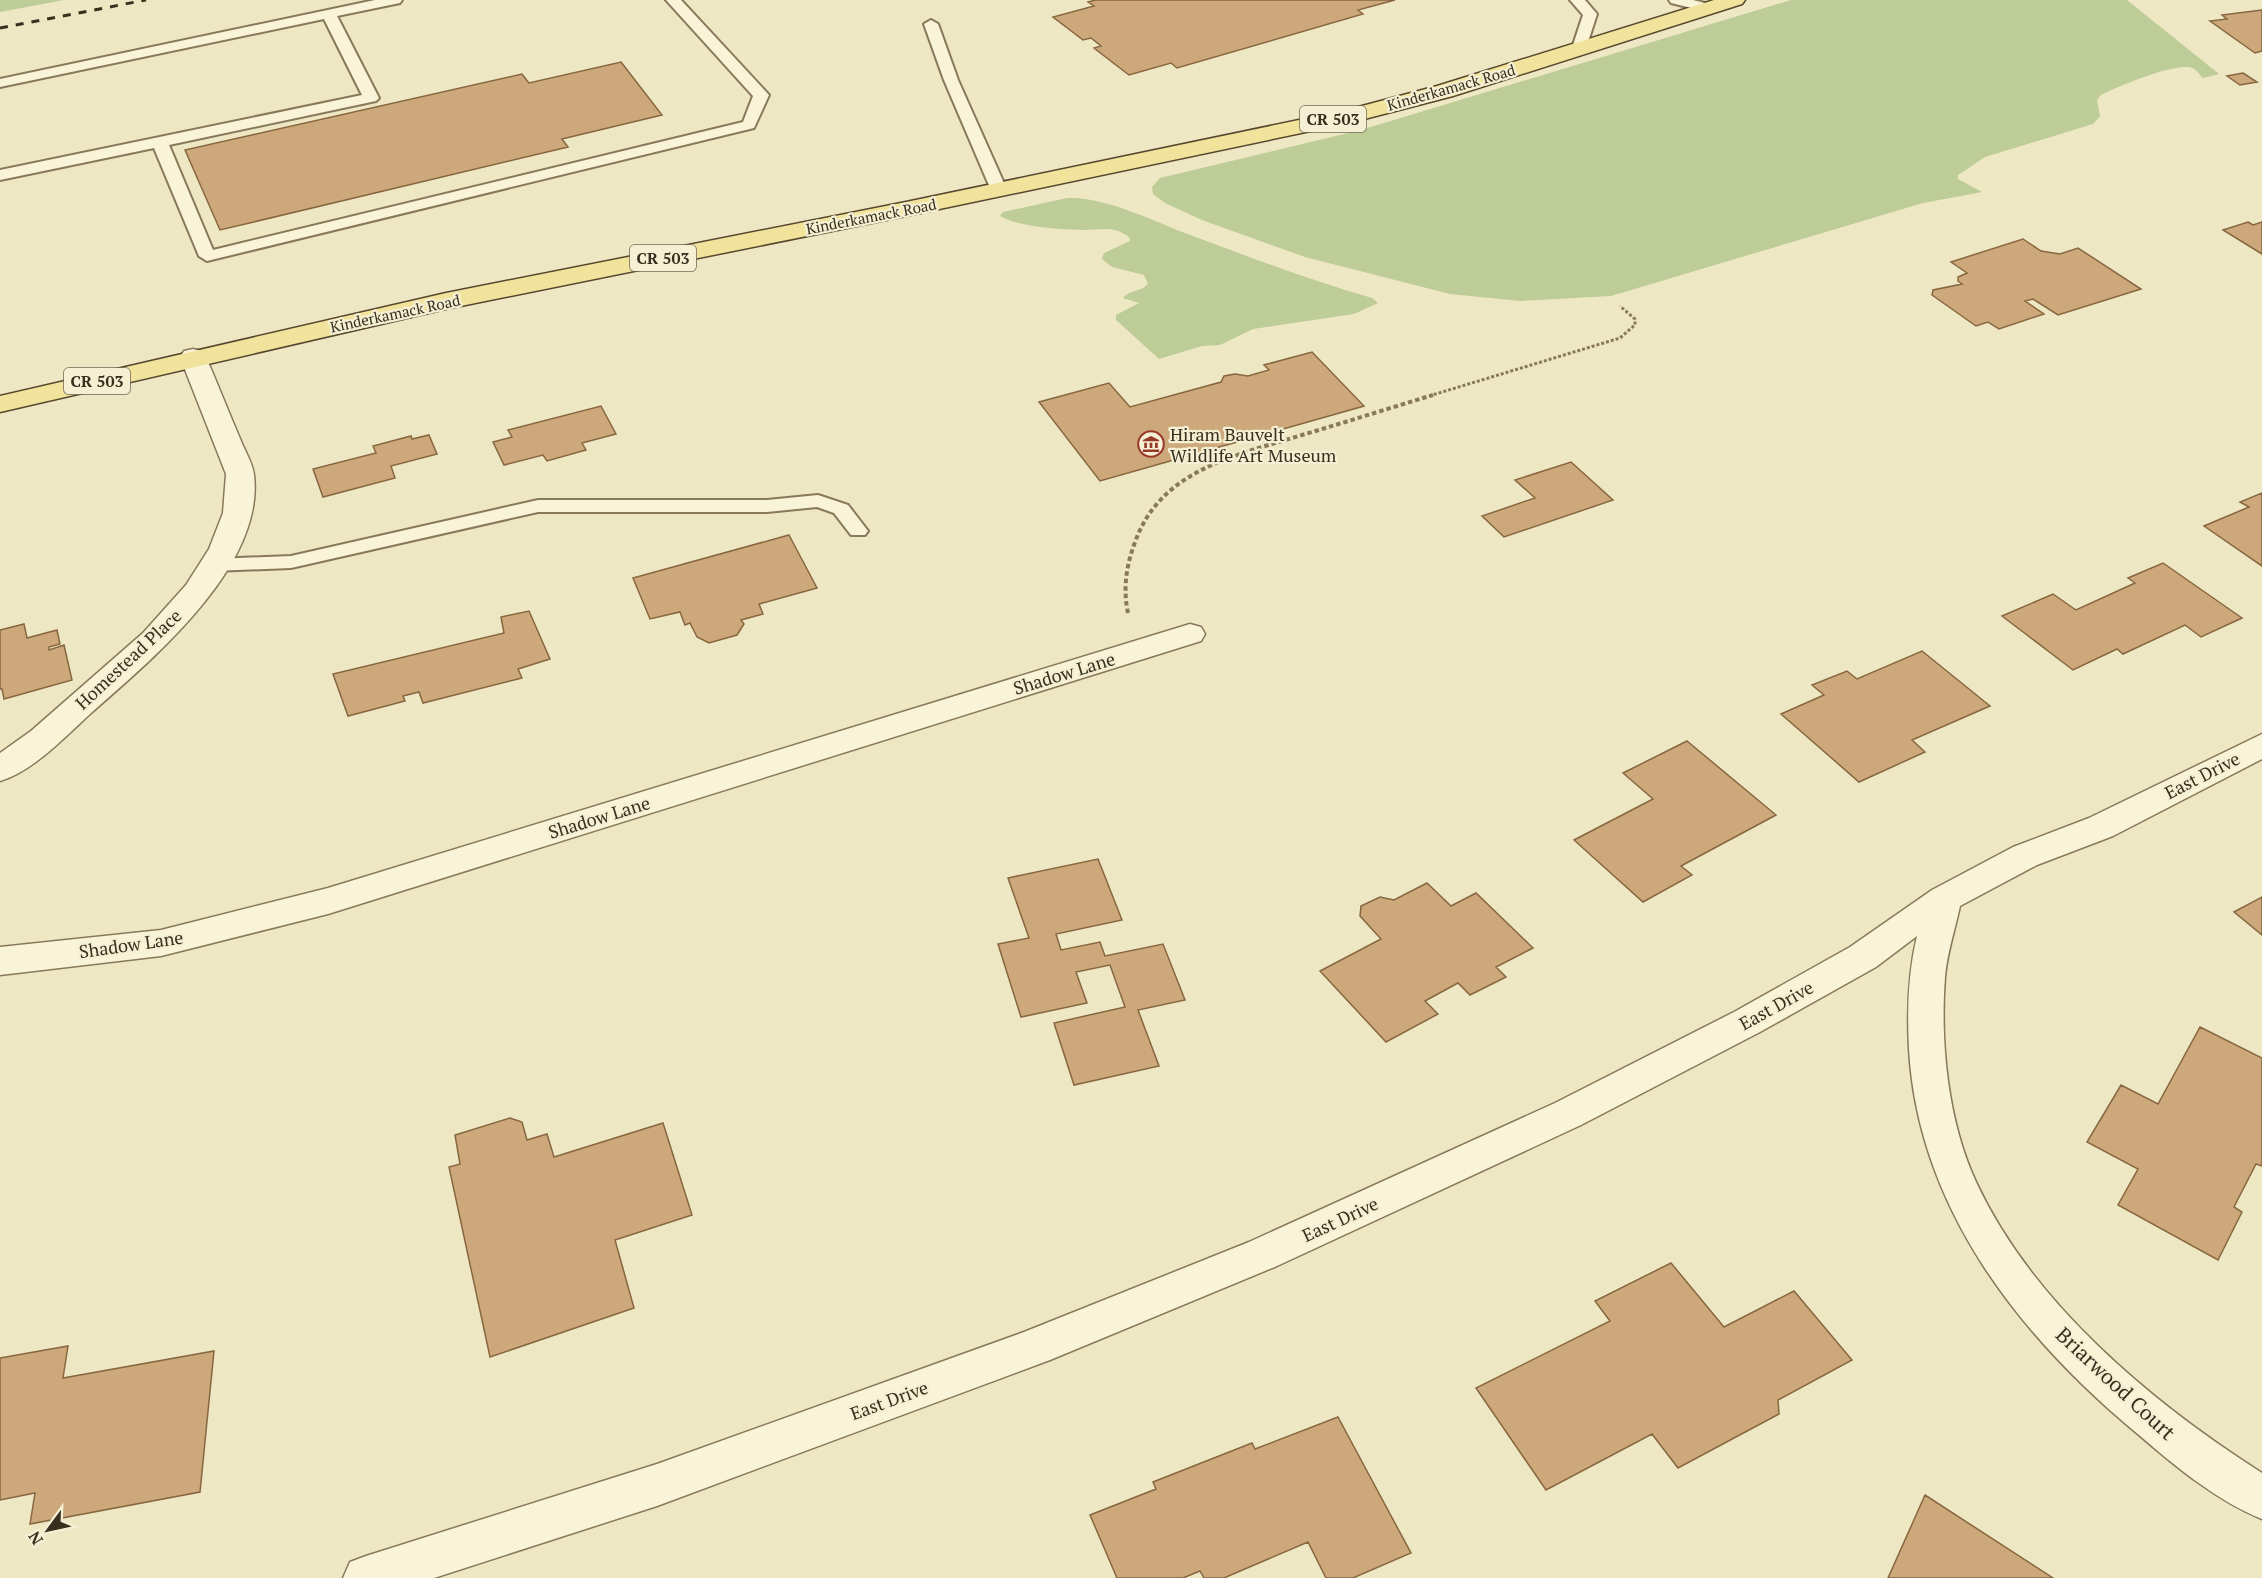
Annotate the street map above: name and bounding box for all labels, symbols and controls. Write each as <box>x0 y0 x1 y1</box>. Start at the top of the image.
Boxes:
street label: Kinderkamack Road <box>1385 59 1517 115</box>
road number: CR 503 <box>1300 106 1366 132</box>
street label: Kinderkamack Road <box>804 194 938 238</box>
road number: CR 503 <box>630 245 696 271</box>
street label: Kinderkamack Road <box>328 289 462 337</box>
road number: CR 503 <box>64 368 130 394</box>
place label: Hiram Bauvelt Wildlife Art Museum <box>1170 422 1337 467</box>
museum icon: Hiram Bauvelt Wildlife Art Museum <box>1136 429 1166 459</box>
street label: Homestead Place <box>70 604 186 714</box>
street label: Shadow Lane <box>1010 646 1118 700</box>
street label: East Drive <box>2160 746 2244 804</box>
street label: Shadow Lane <box>545 790 653 844</box>
street label: Shadow Lane <box>77 925 185 963</box>
street label: East Drive <box>1735 975 1817 1035</box>
street label: East Drive <box>1298 1191 1382 1247</box>
street label: Briarwood Court <box>2050 1320 2182 1446</box>
street label: East Drive <box>847 1375 931 1425</box>
north arrow <box>18 1500 78 1560</box>
text: N <box>23 1527 48 1549</box>

